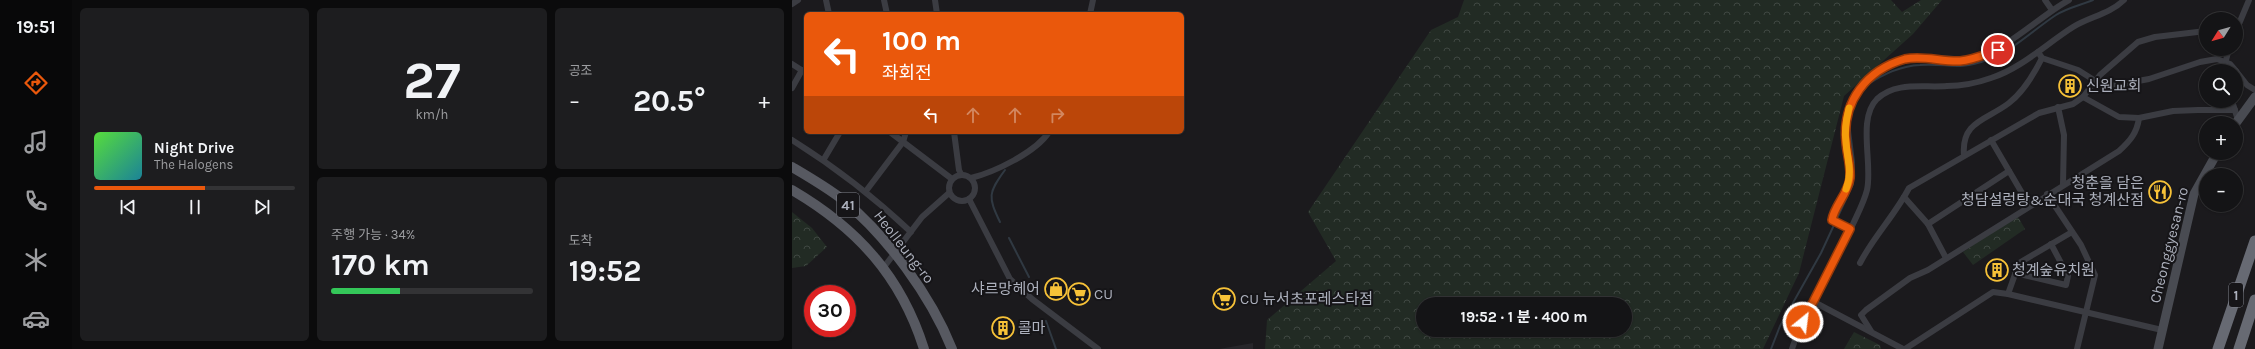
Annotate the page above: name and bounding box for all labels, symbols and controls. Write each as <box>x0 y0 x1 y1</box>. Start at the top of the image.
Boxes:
north arrow <box>2199 12 2243 56</box>
map controls <box>2199 12 2243 212</box>
text: 19:51 <box>16 16 56 38</box>
text: 100 m <box>882 24 961 57</box>
icon: left <box>816 28 868 80</box>
pin <box>1981 33 2015 67</box>
icon: arrive <box>1987 39 2009 61</box>
text: 27 <box>403 50 461 111</box>
text: 좌회전 <box>882 62 932 84</box>
text: 공조 <box>569 63 593 78</box>
button: search <box>2199 64 2243 108</box>
icon: directions <box>22 69 50 97</box>
building icon: 신원교회 <box>2057 73 2083 99</box>
place label: 신원교회 <box>2086 77 2141 95</box>
text: 20.5° <box>633 83 706 119</box>
text: − <box>569 88 580 114</box>
text: + <box>758 88 770 114</box>
icon: left <box>920 104 942 126</box>
icon: ahead <box>962 104 984 126</box>
icon: ahead <box>1004 104 1026 126</box>
icon: right <box>1046 104 1068 126</box>
text: km/h <box>416 107 448 122</box>
button: + <box>2199 116 2243 160</box>
icon: music <box>22 128 50 156</box>
text: Night Drive <box>154 139 234 157</box>
text: The Halogens <box>154 157 233 172</box>
button: − <box>2199 168 2243 212</box>
place label: 청춘을 담은 청담설렁탕&순대국 청계산점 <box>1961 174 2144 209</box>
restaurant icon: 청춘을 담은 청담설렁탕&순대국 청계산점 <box>2147 179 2173 205</box>
street label: Cheonggyesan-ro <box>2146 185 2192 305</box>
icon: phone <box>22 187 50 215</box>
road number: 41 <box>837 193 859 217</box>
icon: previous <box>117 196 139 218</box>
icon: pause <box>184 196 206 218</box>
icon: next <box>251 196 273 218</box>
street label: Heolleung-ro <box>870 207 938 287</box>
text: 주행 가능 · 34% <box>331 227 415 242</box>
text: 도착 <box>569 233 593 248</box>
icon: climate <box>22 246 50 274</box>
text: 170 km <box>331 247 430 283</box>
text: 19:52 <box>569 253 641 289</box>
building icon: 청계숲유치원 <box>1984 257 2010 283</box>
place label: 청계숲유치원 <box>2012 261 2095 279</box>
shop icon: 샤르망헤어 <box>1043 276 1069 302</box>
place label: 샤르망헤어 <box>971 280 1040 298</box>
supermarket icon: CU <box>1066 281 1092 307</box>
road number: 1 <box>2229 283 2243 307</box>
speed limit sign: 30 <box>804 285 856 337</box>
place label: CU <box>1094 285 1113 303</box>
supermarket icon: CU 뉴서초포레스타점 <box>1211 286 1237 312</box>
place label: CU 뉴서초포레스타점 <box>1240 290 1373 308</box>
position arrow <box>1782 301 1824 343</box>
icon: car <box>22 305 50 333</box>
text: 19:52 · 1 분 · 400 m <box>1461 308 1587 326</box>
building icon: 콜마 <box>990 315 1016 341</box>
place label: 콜마 <box>1018 319 1046 337</box>

